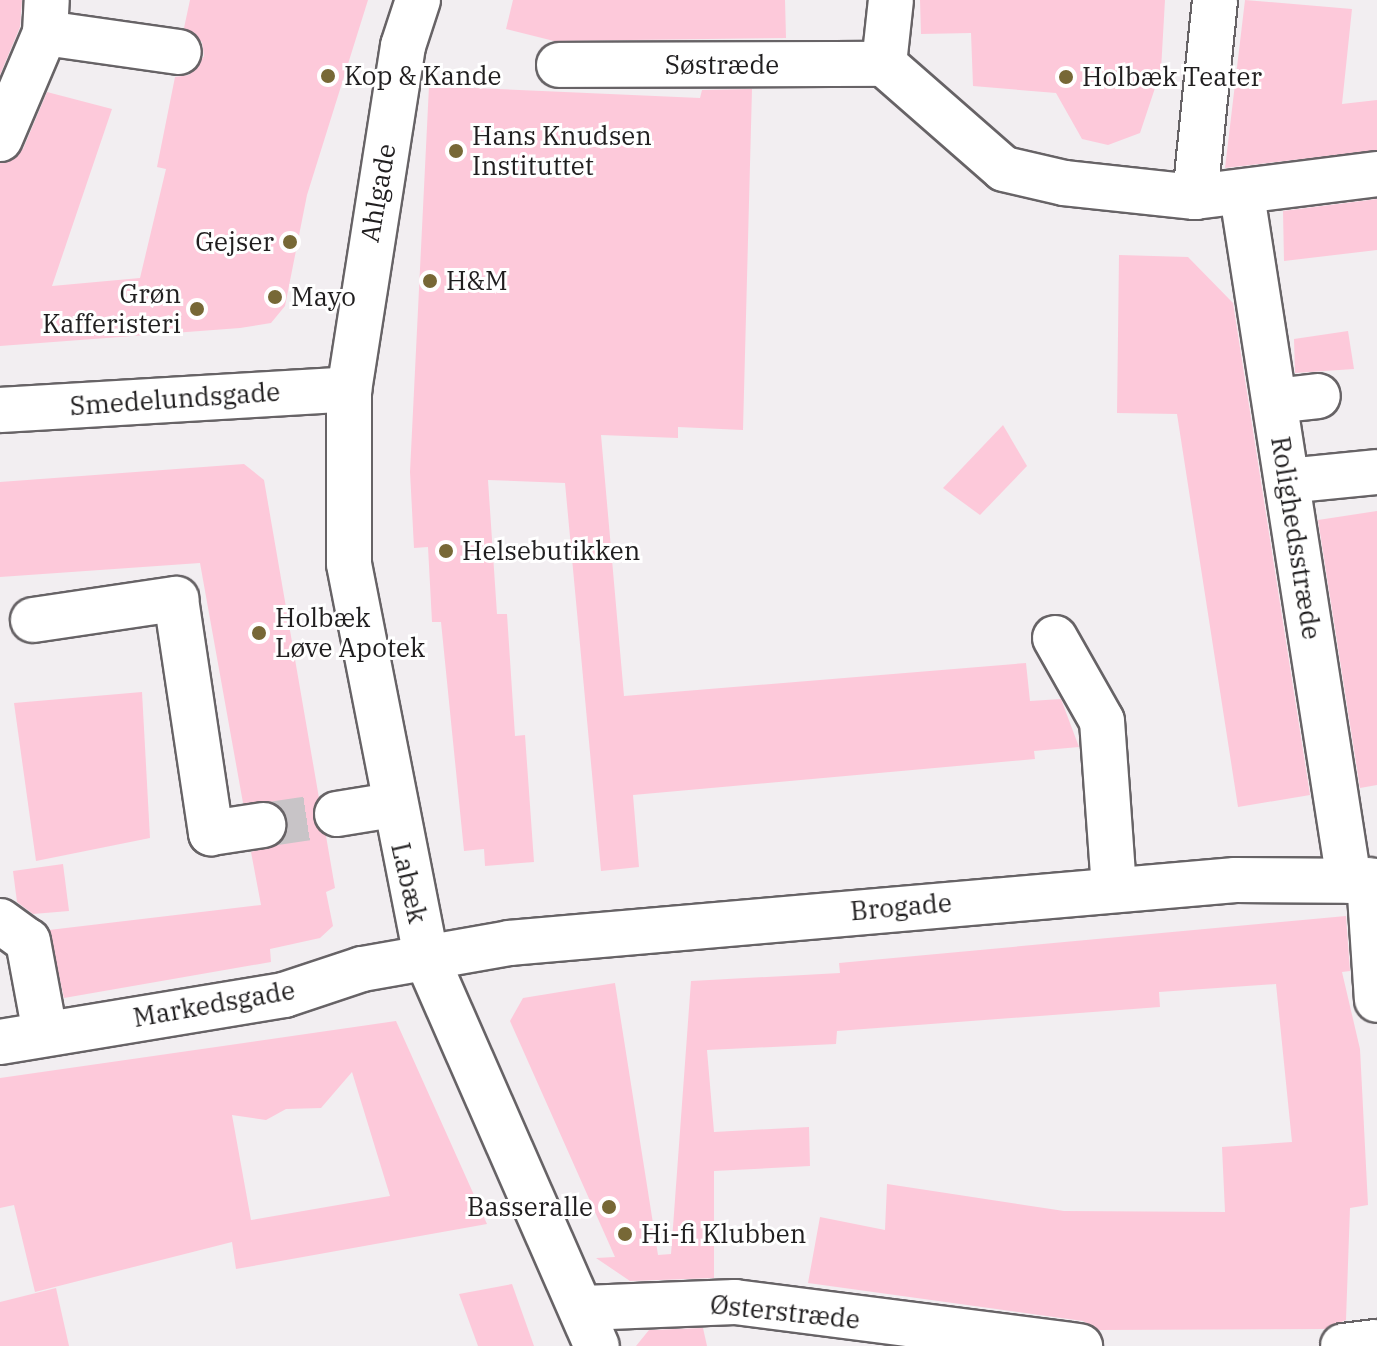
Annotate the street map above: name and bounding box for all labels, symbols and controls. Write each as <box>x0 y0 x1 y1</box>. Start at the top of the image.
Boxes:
street label: Søstræde <box>665 49 779 81</box>
place label: Kop & Kande <box>344 60 501 92</box>
place label: Holbæk Teater <box>1082 61 1262 93</box>
marker: Kop & Kande <box>319 67 337 85</box>
marker: Holbæk Teater <box>1057 68 1075 86</box>
place label: Hans Knudsen Instituttet <box>472 120 652 182</box>
street label: Ahlgade <box>354 141 402 245</box>
marker: Hans Knudsen Instituttet <box>447 142 465 160</box>
place label: Gejser <box>195 226 274 258</box>
marker: Gejser <box>281 233 299 251</box>
place label: H&M <box>446 265 508 297</box>
marker: H&M <box>421 272 439 290</box>
place label: Grøn Kafferisteri <box>42 278 181 340</box>
place label: Mayo <box>291 281 356 313</box>
marker: Mayo <box>266 288 284 306</box>
marker: Grøn Kafferisteri <box>188 300 206 318</box>
street label: Smedelundsgade <box>69 376 281 422</box>
street label: Rolighedsstræde <box>1265 434 1327 642</box>
place label: Helsebutikken <box>462 535 640 567</box>
marker: Helsebutikken <box>437 542 455 560</box>
place label: Holbæk Løve Apotek <box>275 602 425 664</box>
marker: Holbæk Løve Apotek <box>250 624 268 642</box>
street label: Labæk <box>385 840 433 926</box>
street label: Brogade <box>849 887 953 927</box>
street label: Markedsgade <box>131 974 297 1034</box>
place label: Basseralle <box>467 1191 593 1223</box>
marker: Basseralle <box>600 1198 618 1216</box>
place label: Hi-fi Klubben <box>641 1218 806 1250</box>
marker: Hi-fi Klubben <box>616 1225 634 1243</box>
street label: Østerstræde <box>709 1289 861 1335</box>

